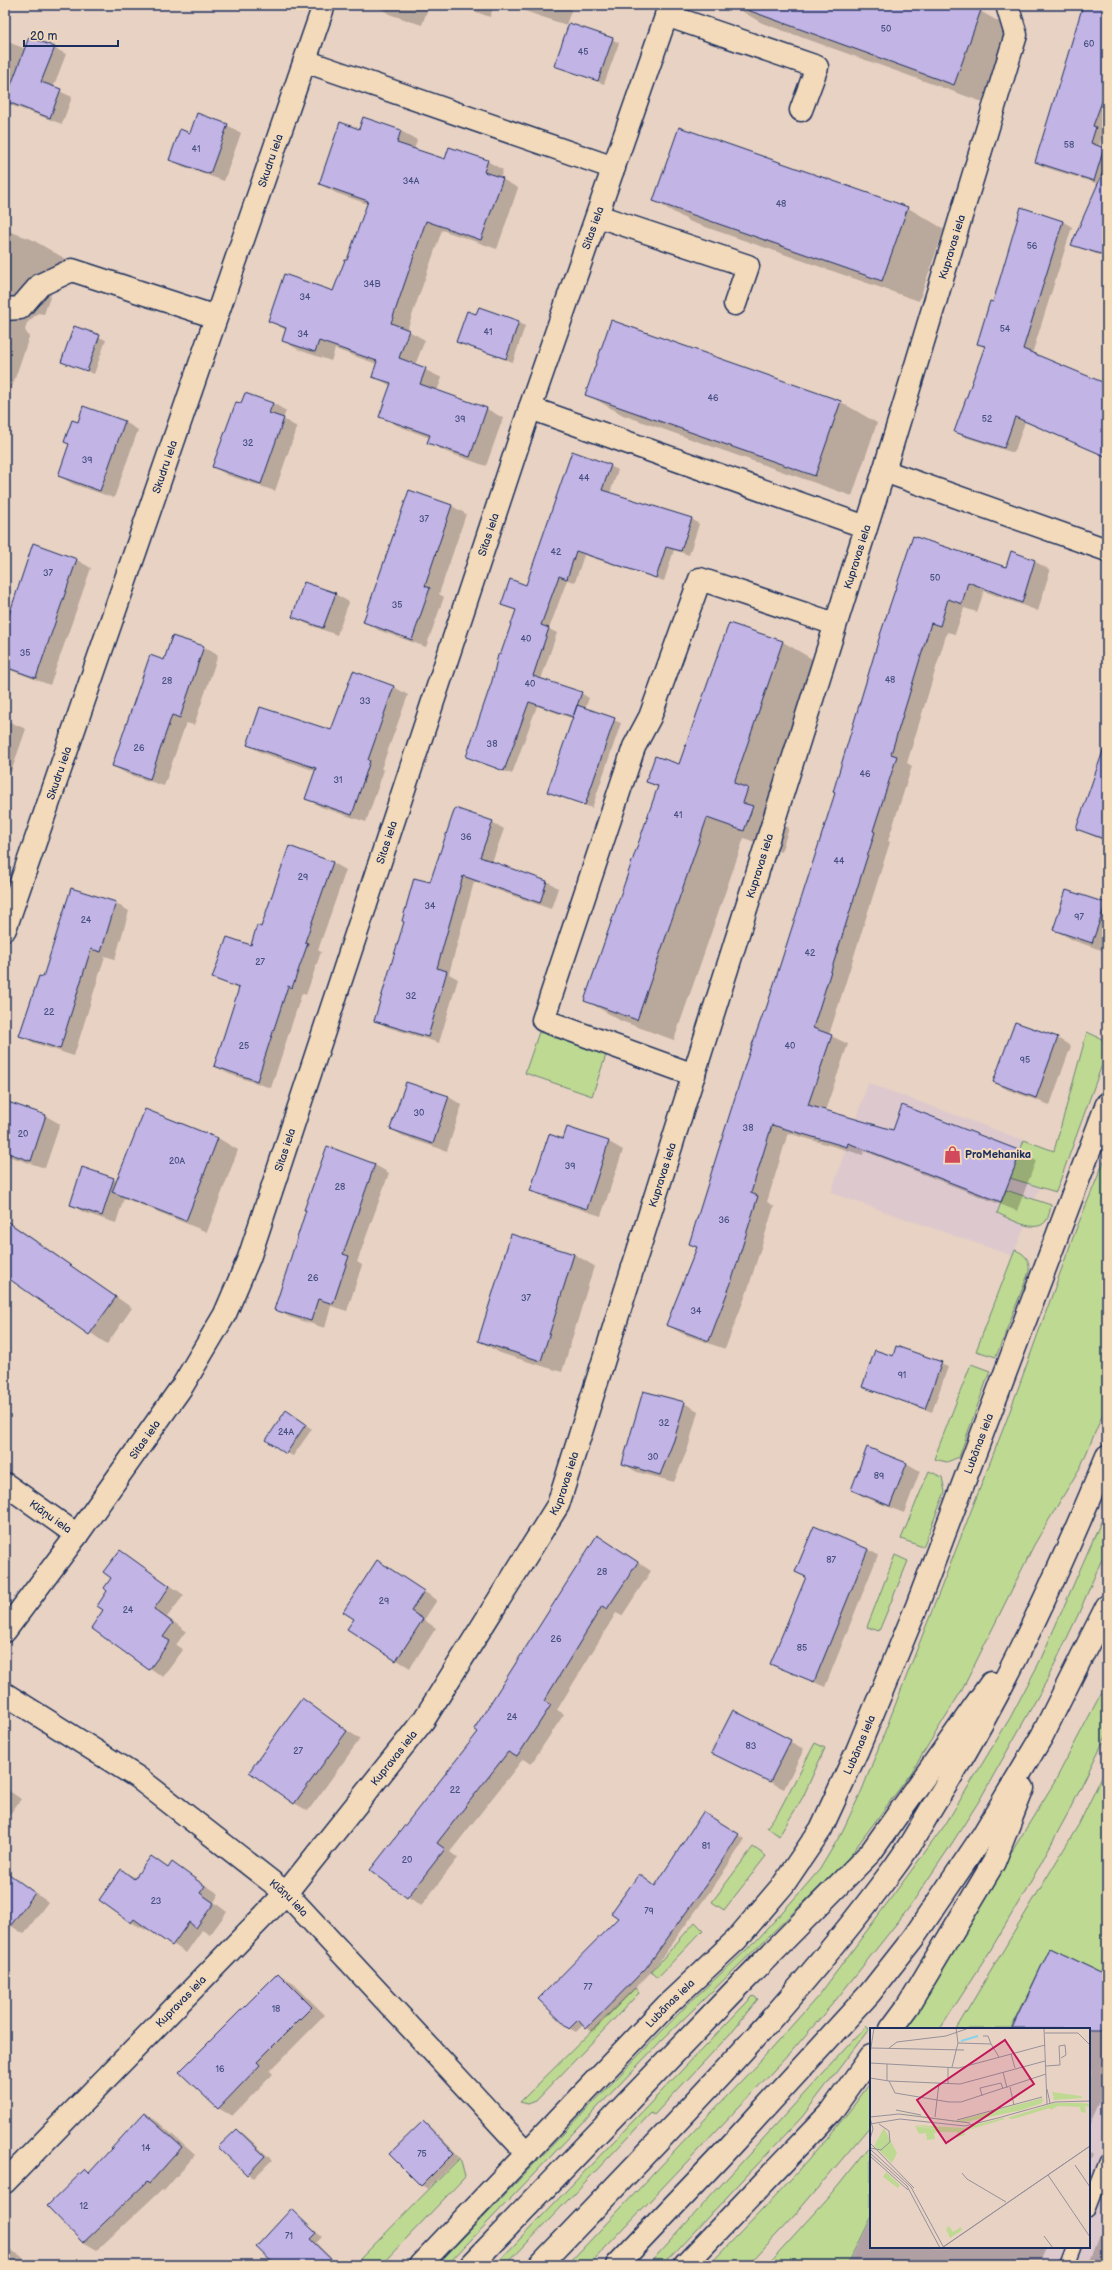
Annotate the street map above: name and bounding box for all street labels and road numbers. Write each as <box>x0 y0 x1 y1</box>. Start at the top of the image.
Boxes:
street label: Skudru iela <box>256 132 286 189</box>
street label: Sitas iela <box>580 205 607 251</box>
street label: Kupravas iela <box>936 213 968 281</box>
street label: Skudru iela <box>150 439 180 495</box>
street label: Sitas iela <box>475 511 502 558</box>
street label: Kupravas iela <box>841 523 874 591</box>
street label: Skudru iela <box>44 745 74 801</box>
street label: Sitas iela <box>374 819 400 866</box>
street label: Kupravas iela <box>744 832 776 900</box>
street label: Sitas iela <box>272 1127 298 1173</box>
street label: Kupravas iela <box>646 1141 679 1209</box>
street label: Lubānas iela <box>962 1412 996 1476</box>
street label: Sitas iela <box>127 1418 163 1462</box>
street label: Kupravas iela <box>547 1450 581 1518</box>
street label: Klāņu iela <box>27 1497 74 1536</box>
street label: Lubānas iela <box>841 1713 878 1777</box>
street label: Kupravas iela <box>368 1728 420 1788</box>
street label: Klāņu iela <box>267 1877 311 1919</box>
street label: Kupravas iela <box>153 1973 209 2030</box>
street label: Lubānas iela <box>643 1977 697 2030</box>

